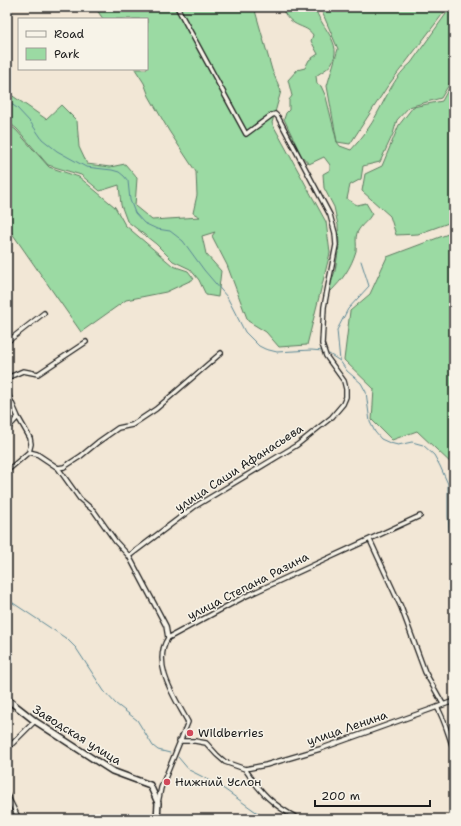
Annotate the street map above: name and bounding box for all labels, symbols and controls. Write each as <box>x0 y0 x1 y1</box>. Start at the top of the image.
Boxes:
legend <box>18 18 148 70</box>
text: Road <box>54 26 85 42</box>
text: Park <box>54 46 80 62</box>
street label: улица Саши Афанасьева <box>172 420 307 516</box>
street label: улица Степана Разина <box>184 548 312 624</box>
street label: Заводская улица <box>30 701 125 769</box>
street label: улица Ленина <box>305 707 390 749</box>
place label: Wildberries <box>198 725 264 741</box>
marker: Wildberries <box>185 728 195 738</box>
place label: Нижний Услон <box>175 774 261 790</box>
marker: Нижний Услон <box>162 777 172 787</box>
scale bar <box>315 782 430 808</box>
text: 200 m <box>321 788 360 804</box>

